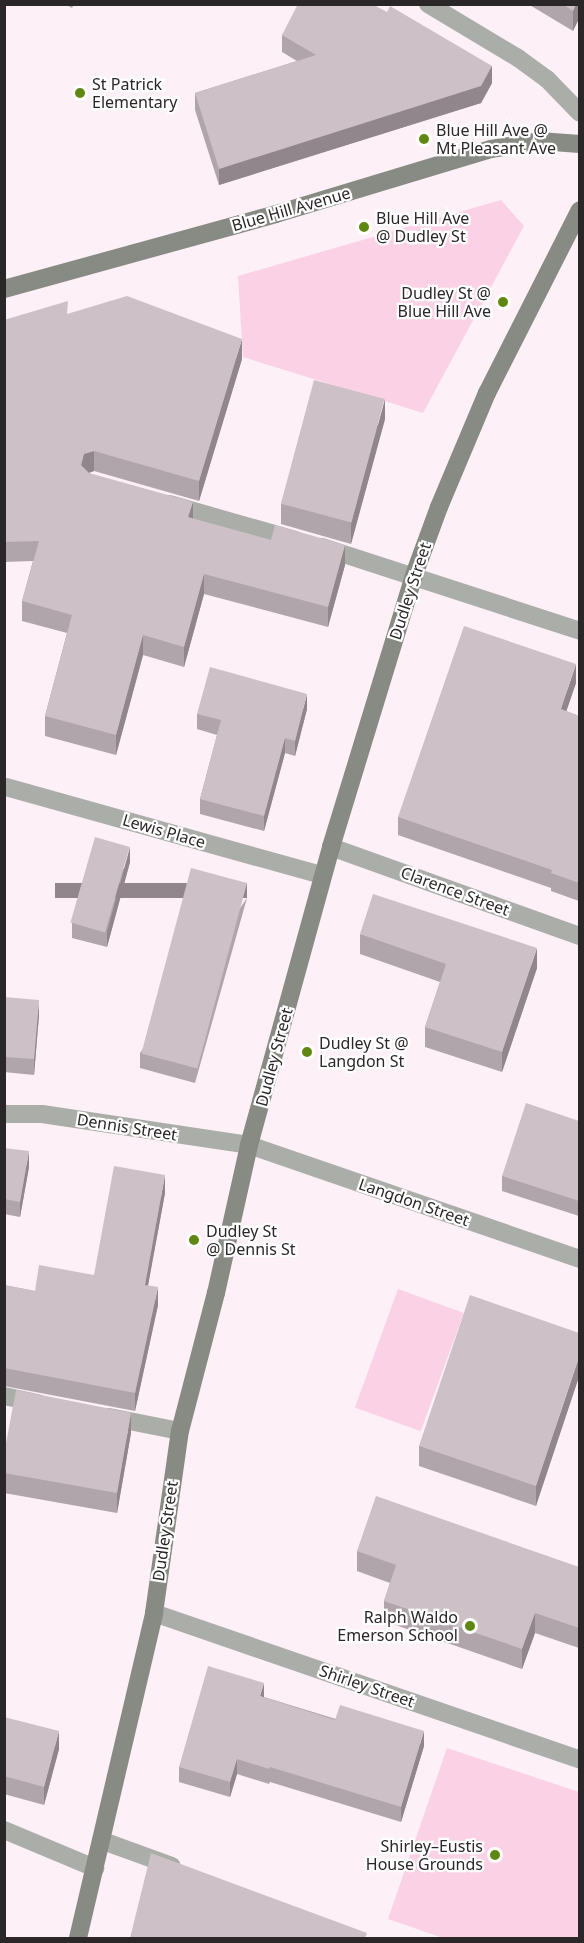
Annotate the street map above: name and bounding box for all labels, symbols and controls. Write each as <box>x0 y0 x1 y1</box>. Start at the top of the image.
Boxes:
place label: St Patrick Elementary <box>92 74 177 112</box>
marker: St Patrick Elementary <box>73 86 87 100</box>
place label: Blue Hill Ave @ Mt Pleasant Ave <box>436 120 556 158</box>
marker: Blue Hill Ave @ Mt Pleasant Ave <box>417 132 431 146</box>
street label: Blue Hill Avenue <box>230 183 352 235</box>
place label: Blue Hill Ave @ Dudley St <box>376 208 469 246</box>
marker: Blue Hill Ave @ Dudley St <box>357 220 371 234</box>
place label: Dudley St @ Blue Hill Ave <box>398 283 491 321</box>
marker: Dudley St @ Blue Hill Ave <box>496 295 510 309</box>
street label: Dudley Street <box>385 540 435 642</box>
street label: Lewis Place <box>120 810 208 852</box>
street label: Clarence Street <box>398 862 512 920</box>
street label: Dudley Street <box>252 1006 296 1108</box>
place label: Dudley St @ Langdon St <box>319 1033 409 1071</box>
marker: Dudley St @ Langdon St <box>300 1045 314 1059</box>
street label: Dennis Street <box>76 1110 178 1144</box>
street label: Langdon Street <box>356 1174 472 1230</box>
place label: Dudley St @ Dennis St <box>206 1221 296 1259</box>
marker: Dudley St @ Dennis St <box>187 1233 201 1247</box>
street label: Dudley Street <box>148 1480 182 1582</box>
place label: Ralph Waldo Emerson School <box>337 1607 458 1645</box>
marker: Ralph Waldo Emerson School <box>463 1619 477 1633</box>
street label: Shirley Street <box>317 1661 417 1711</box>
place label: Shirley–Eustis House Grounds <box>366 1836 483 1874</box>
marker: Shirley–Eustis House Grounds <box>488 1848 502 1862</box>

